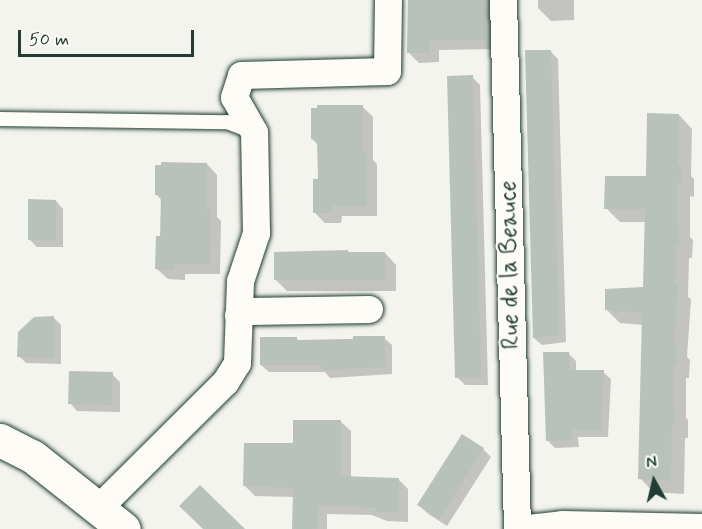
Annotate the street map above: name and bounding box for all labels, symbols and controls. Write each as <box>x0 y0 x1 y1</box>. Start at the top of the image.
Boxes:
scale bar <box>21 18 196 56</box>
text: 50 m <box>29 28 69 52</box>
street label: Rue de la Beauce <box>494 180 526 350</box>
north arrow <box>624 451 684 511</box>
text: N <box>645 452 658 474</box>

